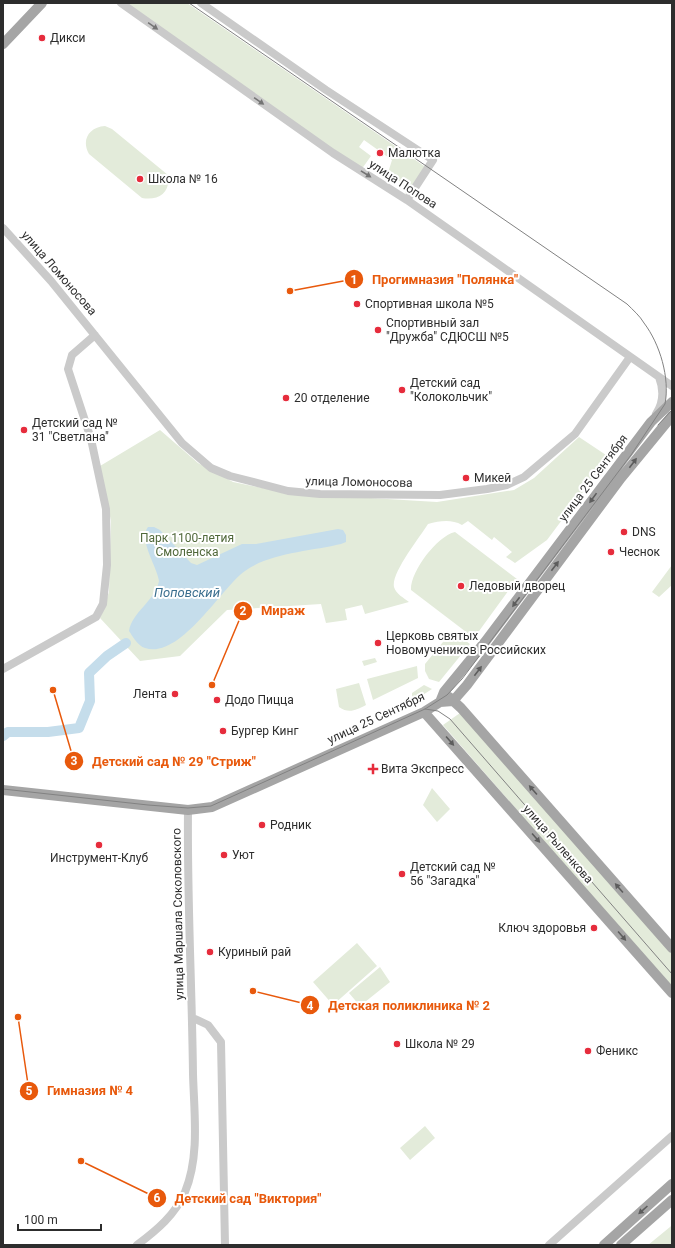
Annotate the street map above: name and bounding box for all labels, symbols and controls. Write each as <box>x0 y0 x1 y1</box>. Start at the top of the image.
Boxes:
one-way arrow <box>147 21 158 30</box>
place label: Дикси <box>50 31 86 45</box>
marker: Дикси <box>37 33 47 43</box>
one-way arrow <box>253 97 264 105</box>
place label: Малютка <box>388 146 441 160</box>
marker: Малютка <box>375 148 385 158</box>
street label: улица Попова <box>366 157 440 211</box>
one-way arrow <box>361 170 371 178</box>
place label: Школа № 16 <box>148 172 218 186</box>
marker: Школа № 16 <box>135 174 145 184</box>
street label: улица Ломоносова <box>19 228 99 318</box>
callout: Прогимназия "Полянка" <box>344 267 526 292</box>
text: Прогимназия "Полянка" <box>372 272 518 287</box>
text: 1 <box>351 273 357 287</box>
place label: Спортивная школа №5 <box>365 297 494 311</box>
marker: Спортивная школа №5 <box>352 299 362 309</box>
place label: Спортивный зал "Дружба" СДЮСШ №5 <box>386 316 509 344</box>
marker: Спортивный зал "Дружба" СДЮСШ №5 <box>373 325 383 335</box>
place label: Детский сад "Колокольчик" <box>410 376 492 404</box>
marker: Детский сад "Колокольчик" <box>397 385 407 395</box>
place label: 20 отделение <box>294 391 370 405</box>
marker: 20 отделение <box>281 393 291 403</box>
place label: Детский сад № 31 "Светлана" <box>32 416 118 444</box>
marker: Детский сад № 31 "Светлана" <box>19 425 29 435</box>
street label: улица 25 Сентября <box>556 432 630 524</box>
one-way arrow <box>629 457 638 468</box>
place label: Микей <box>474 471 511 485</box>
marker: Микей <box>461 473 471 483</box>
street label: улица Ломоносова <box>305 474 413 490</box>
one-way arrow <box>589 492 598 503</box>
place label: DNS <box>632 525 656 539</box>
marker: DNS <box>619 527 629 537</box>
park label: Парк 1100-летия Смоленска <box>140 531 234 559</box>
place label: Чеснок <box>619 545 661 559</box>
marker: Чеснок <box>606 547 616 557</box>
one-way arrow <box>551 561 560 572</box>
place label: Ледовый дворец <box>469 579 565 593</box>
marker: Ледовый дворец <box>456 581 466 591</box>
water label: Поповский <box>154 585 220 600</box>
one-way arrow <box>512 596 520 607</box>
callout: Мираж <box>233 598 313 623</box>
text: Мираж <box>261 603 305 618</box>
text: 2 <box>240 604 247 618</box>
place label: Церковь святых Новомучеников Российских <box>386 629 546 657</box>
marker: Церковь святых Новомучеников Российских <box>373 638 383 648</box>
one-way arrow <box>474 665 482 676</box>
place label: Лента <box>133 687 167 701</box>
marker: Лента <box>170 689 180 699</box>
street label: улица 25 Сентября <box>325 689 427 747</box>
place label: Додо Пицца <box>225 693 294 707</box>
marker: Додо Пицца <box>212 695 222 705</box>
place label: Бургер Кинг <box>231 724 298 738</box>
marker: Бургер Кинг <box>218 726 228 736</box>
one-way arrow <box>446 735 455 746</box>
callout: Детский сад № 29 "Стриж" <box>64 748 264 773</box>
text: 3 <box>71 754 78 768</box>
text: Детский сад № 29 "Стриж" <box>92 754 256 769</box>
place label: Вита Экспресс <box>381 762 464 776</box>
marker: Вита Экспресс <box>368 764 378 774</box>
one-way arrow <box>528 785 537 795</box>
street label: улица Рыленкова <box>520 802 596 886</box>
place label: Родник <box>270 818 312 832</box>
marker: Родник <box>257 820 267 830</box>
street label: улица Маршала Соколовского <box>169 828 186 1000</box>
one-way arrow <box>531 834 540 843</box>
marker: Инструмент-Клуб <box>94 840 104 850</box>
place label: Уют <box>232 848 255 862</box>
marker: Уют <box>219 850 229 860</box>
place label: Инструмент-Клуб <box>50 851 148 865</box>
place label: Детский сад № 56 "Загадка" <box>410 860 496 888</box>
marker: Детский сад № 56 "Загадка" <box>397 869 407 879</box>
one-way arrow <box>614 882 623 893</box>
place label: Ключ здоровья <box>498 921 586 935</box>
marker: Ключ здоровья <box>589 923 599 933</box>
one-way arrow <box>617 931 626 941</box>
place label: Куриный рай <box>218 945 291 959</box>
marker: Куриный рай <box>205 947 215 957</box>
callout: Детская поликлиника № 2 <box>300 993 498 1018</box>
text: Детская поликлиника № 2 <box>328 998 490 1013</box>
text: 4 <box>307 999 314 1013</box>
place label: Школа № 29 <box>405 1037 475 1051</box>
marker: Школа № 29 <box>392 1039 402 1049</box>
place label: Феникс <box>596 1044 638 1058</box>
marker: Феникс <box>583 1046 593 1056</box>
callout: Гимназия № 4 <box>19 1078 141 1103</box>
text: Гимназия № 4 <box>47 1083 134 1098</box>
text: 5 <box>26 1084 33 1098</box>
callout: Детский сад "Виктория" <box>147 1186 330 1211</box>
text: 6 <box>154 1191 161 1205</box>
text: Детский сад "Виктория" <box>175 1191 322 1206</box>
one-way arrow <box>638 1205 648 1215</box>
scale bar <box>18 1206 101 1232</box>
text: 100 m <box>24 1213 58 1227</box>

